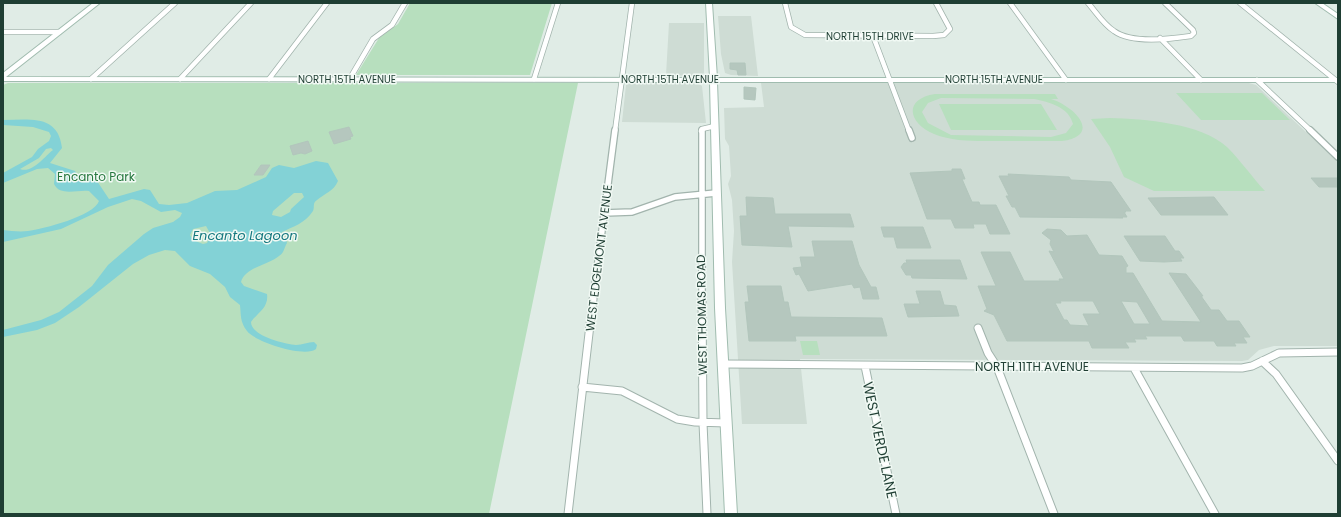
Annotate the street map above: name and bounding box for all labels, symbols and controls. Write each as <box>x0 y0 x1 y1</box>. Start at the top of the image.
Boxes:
street label: NORTH 15TH DRIVE <box>826 29 914 44</box>
street label: NORTH 15TH AVENUE <box>298 72 396 87</box>
street label: NORTH 15TH AVENUE <box>621 72 719 87</box>
street label: NORTH 15TH AVENUE <box>945 72 1043 87</box>
park label: Encanto Park <box>57 168 136 185</box>
street label: WEST EDGEMONT AVENUE <box>581 184 616 332</box>
water label: Encanto Lagoon <box>192 226 298 245</box>
street label: WEST THOMAS ROAD <box>692 254 711 376</box>
street label: NORTH 11TH AVENUE <box>975 358 1089 375</box>
street label: WEST VERDE LANE <box>858 380 902 500</box>

